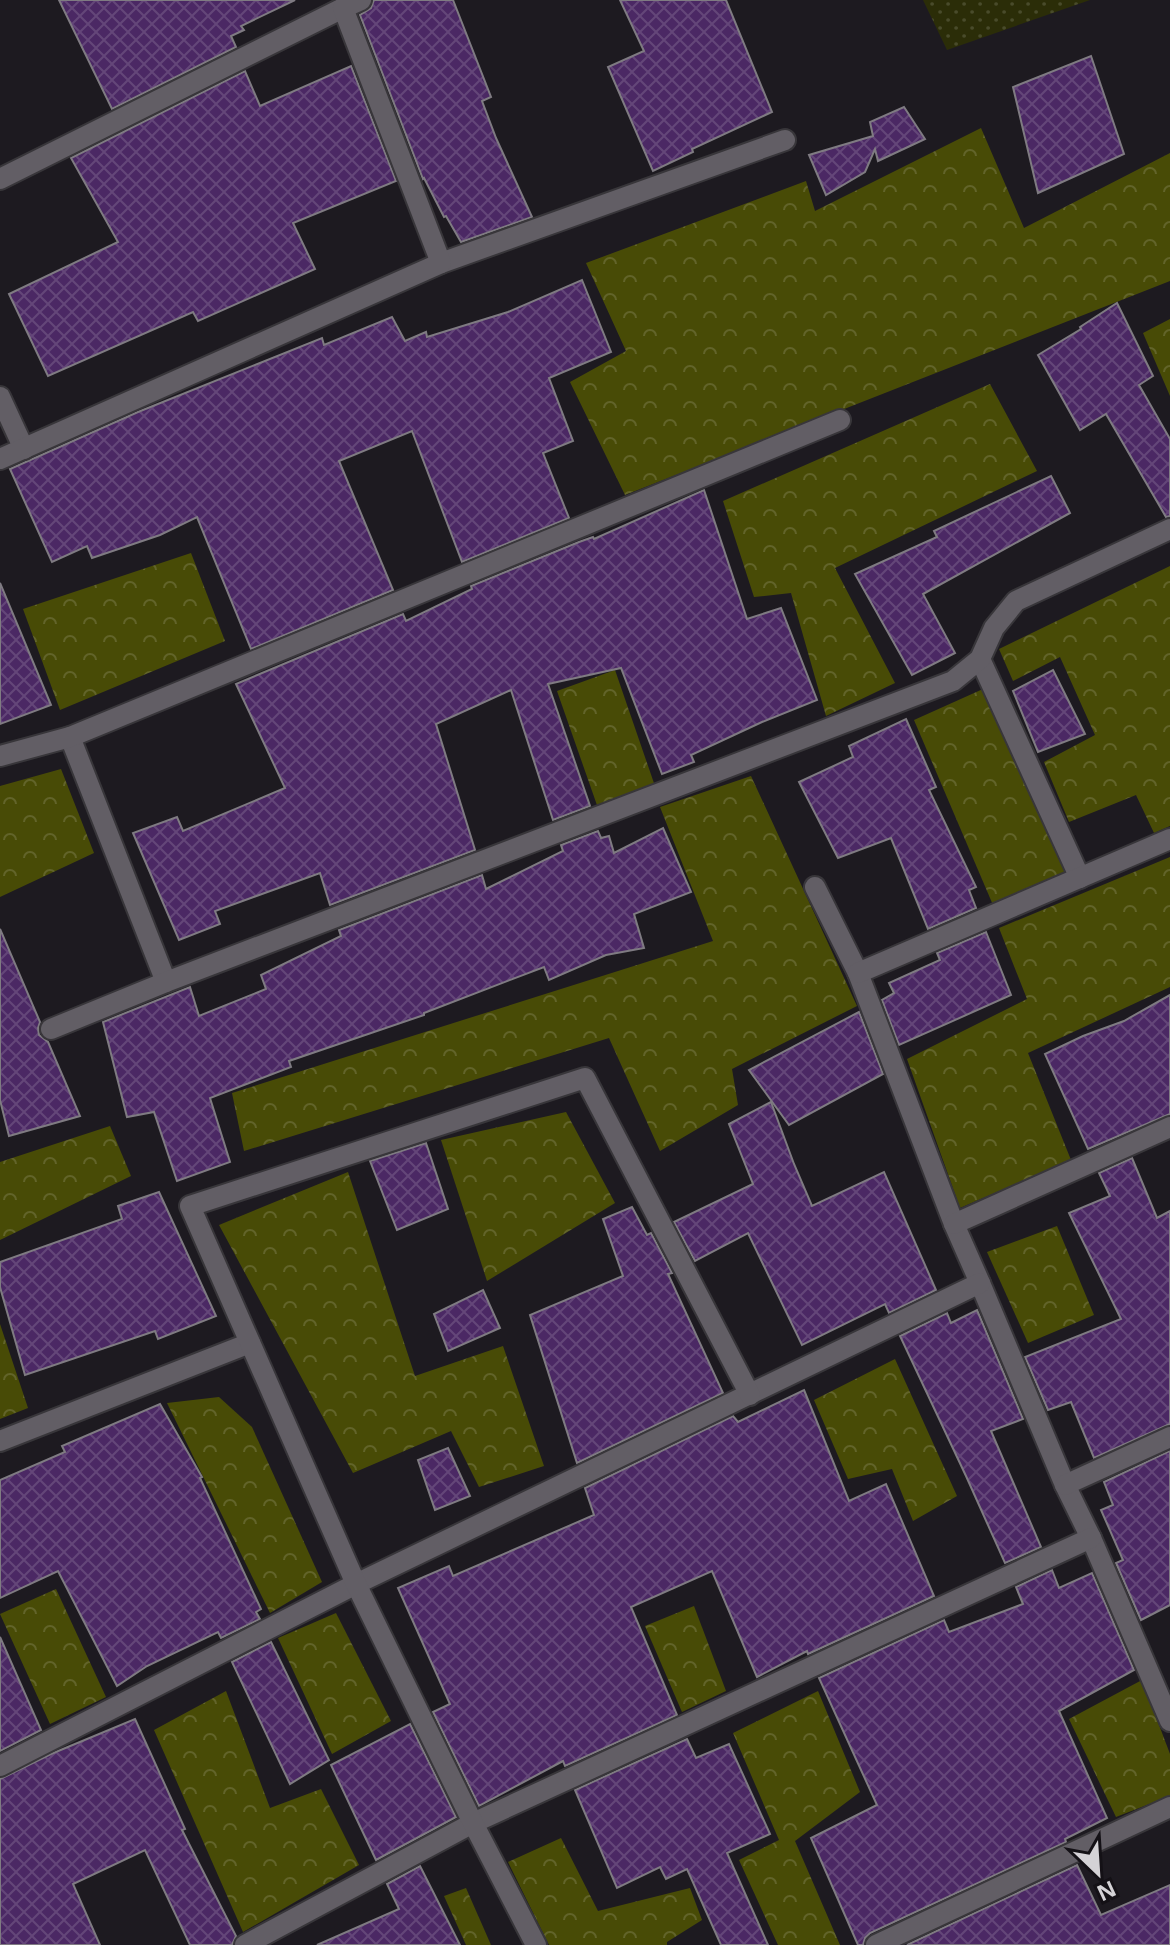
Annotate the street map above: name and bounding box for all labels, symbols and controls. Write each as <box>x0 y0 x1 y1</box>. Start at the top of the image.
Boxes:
north arrow <box>1058 1833 1138 1913</box>
text: N <box>1092 1875 1121 1909</box>

